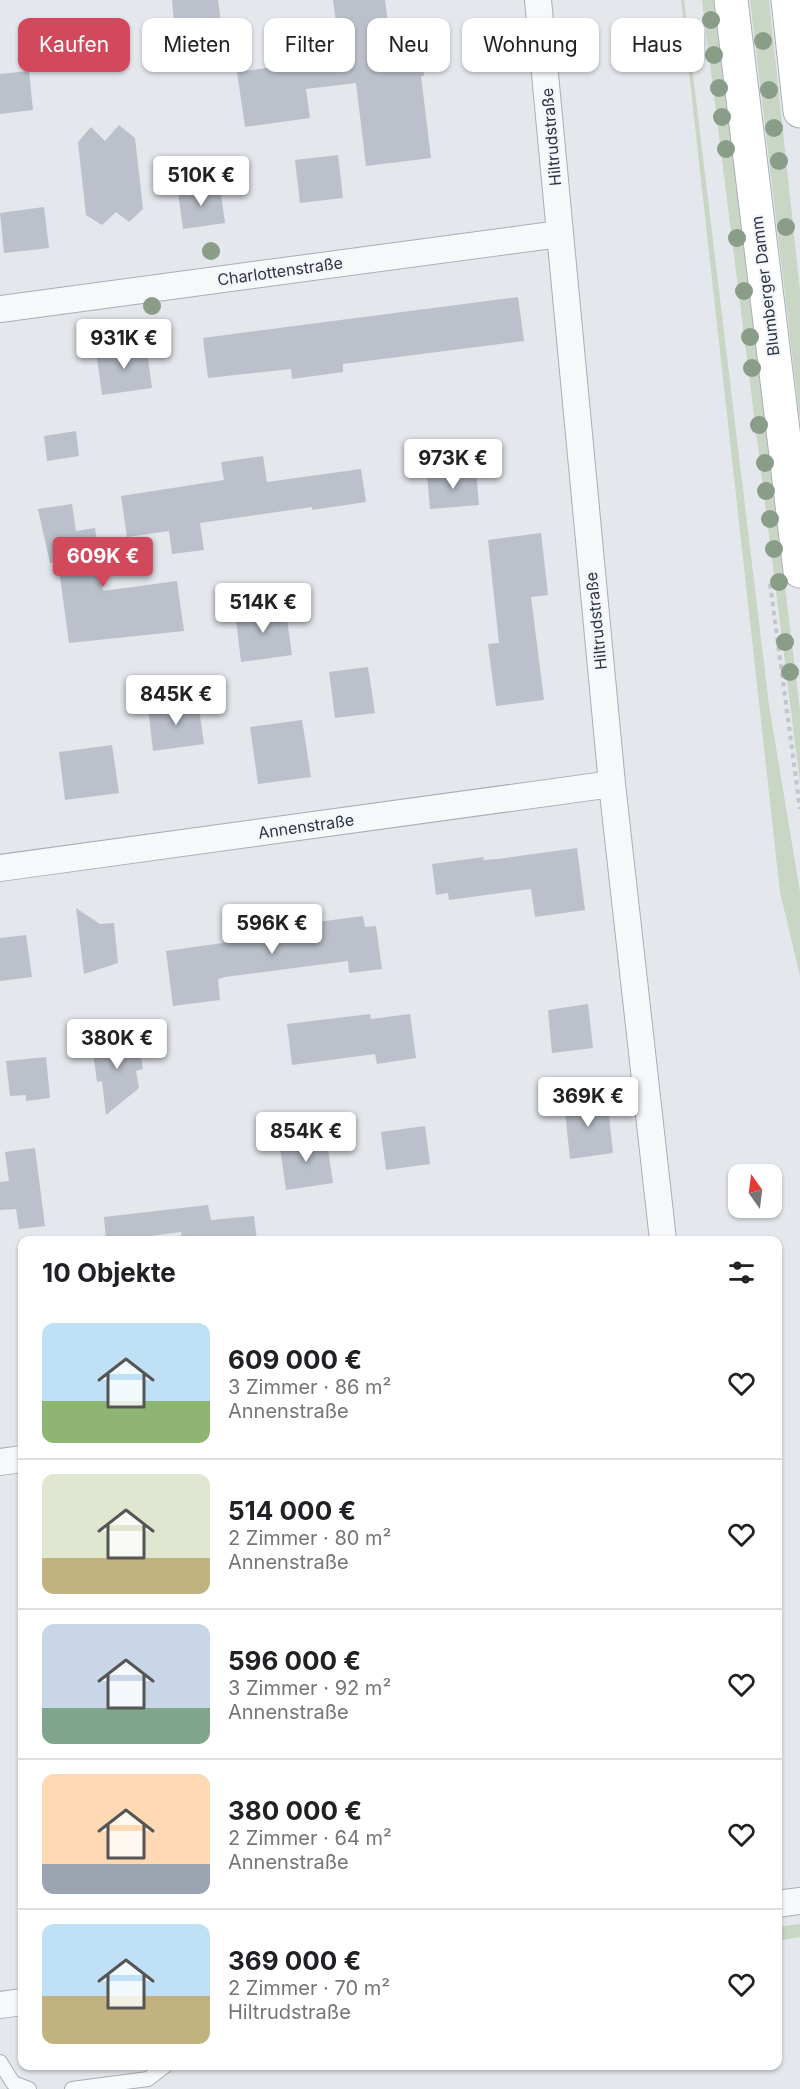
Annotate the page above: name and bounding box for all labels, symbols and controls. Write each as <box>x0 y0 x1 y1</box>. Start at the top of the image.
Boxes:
chip: Kaufen <box>18 18 130 72</box>
chip: Mieten <box>142 18 252 72</box>
chip: Filter <box>264 18 355 72</box>
chip: Neu <box>367 18 450 72</box>
chip: Wohnung <box>462 18 599 72</box>
chip: Haus <box>611 18 704 72</box>
street label: Hiltrudstraße <box>537 87 565 187</box>
pin: 510K € <box>152 156 250 207</box>
text: 510K € <box>167 163 235 187</box>
street label: Blumberger Damm <box>746 215 784 357</box>
street label: Charlottenstraße <box>216 252 344 290</box>
pin: 931K € <box>75 319 173 370</box>
text: 931K € <box>90 326 158 350</box>
pin: 973K € <box>404 439 502 490</box>
text: 973K € <box>418 446 488 470</box>
pin: 609K € <box>54 537 152 588</box>
text: 609K € <box>67 544 139 568</box>
street label: Hiltrudstraße <box>581 571 611 671</box>
pin: 514K € <box>214 583 312 634</box>
text: 514K € <box>229 590 297 614</box>
pin: 845K € <box>127 675 225 726</box>
text: 845K € <box>140 682 212 706</box>
street label: Annenstraße <box>257 809 355 843</box>
pin: 596K € <box>223 904 321 955</box>
text: 596K € <box>236 911 308 935</box>
pin: 380K € <box>68 1019 166 1070</box>
text: 380K € <box>81 1026 153 1050</box>
pin: 369K € <box>539 1077 637 1128</box>
text: 369K € <box>552 1084 624 1108</box>
pin: 854K € <box>257 1112 355 1163</box>
text: 854K € <box>270 1119 342 1143</box>
north arrow <box>728 1164 782 1218</box>
map controls <box>728 1164 782 1218</box>
icon: filters <box>725 1256 758 1289</box>
text: 10 Objekte <box>42 1257 176 1288</box>
text: 609 000 € <box>228 1344 362 1375</box>
icon: home <box>90 1347 162 1419</box>
icon: heart <box>725 1367 758 1400</box>
text: 3 Zimmer · 86 m² <box>228 1375 391 1399</box>
text: Annenstraße <box>228 1399 349 1423</box>
text: 514 000 € <box>228 1495 356 1526</box>
icon: home <box>90 1498 162 1570</box>
icon: heart <box>725 1518 758 1551</box>
text: 2 Zimmer · 80 m² <box>228 1526 391 1550</box>
text: Annenstraße <box>228 1550 349 1574</box>
text: 596 000 € <box>228 1645 361 1676</box>
icon: home <box>90 1648 162 1720</box>
icon: heart <box>725 1668 758 1701</box>
text: 3 Zimmer · 92 m² <box>228 1676 391 1700</box>
text: Annenstraße <box>228 1700 349 1724</box>
text: 380 000 € <box>228 1795 362 1826</box>
icon: home <box>90 1798 162 1870</box>
icon: heart <box>725 1818 758 1851</box>
text: 2 Zimmer · 64 m² <box>228 1826 392 1850</box>
text: Annenstraße <box>228 1850 349 1874</box>
text: 369 000 € <box>228 1945 361 1976</box>
icon: home <box>90 1948 162 2020</box>
icon: heart <box>725 1968 758 2001</box>
text: 2 Zimmer · 70 m² <box>228 1976 390 2000</box>
text: Hiltrudstraße <box>228 2000 351 2024</box>

